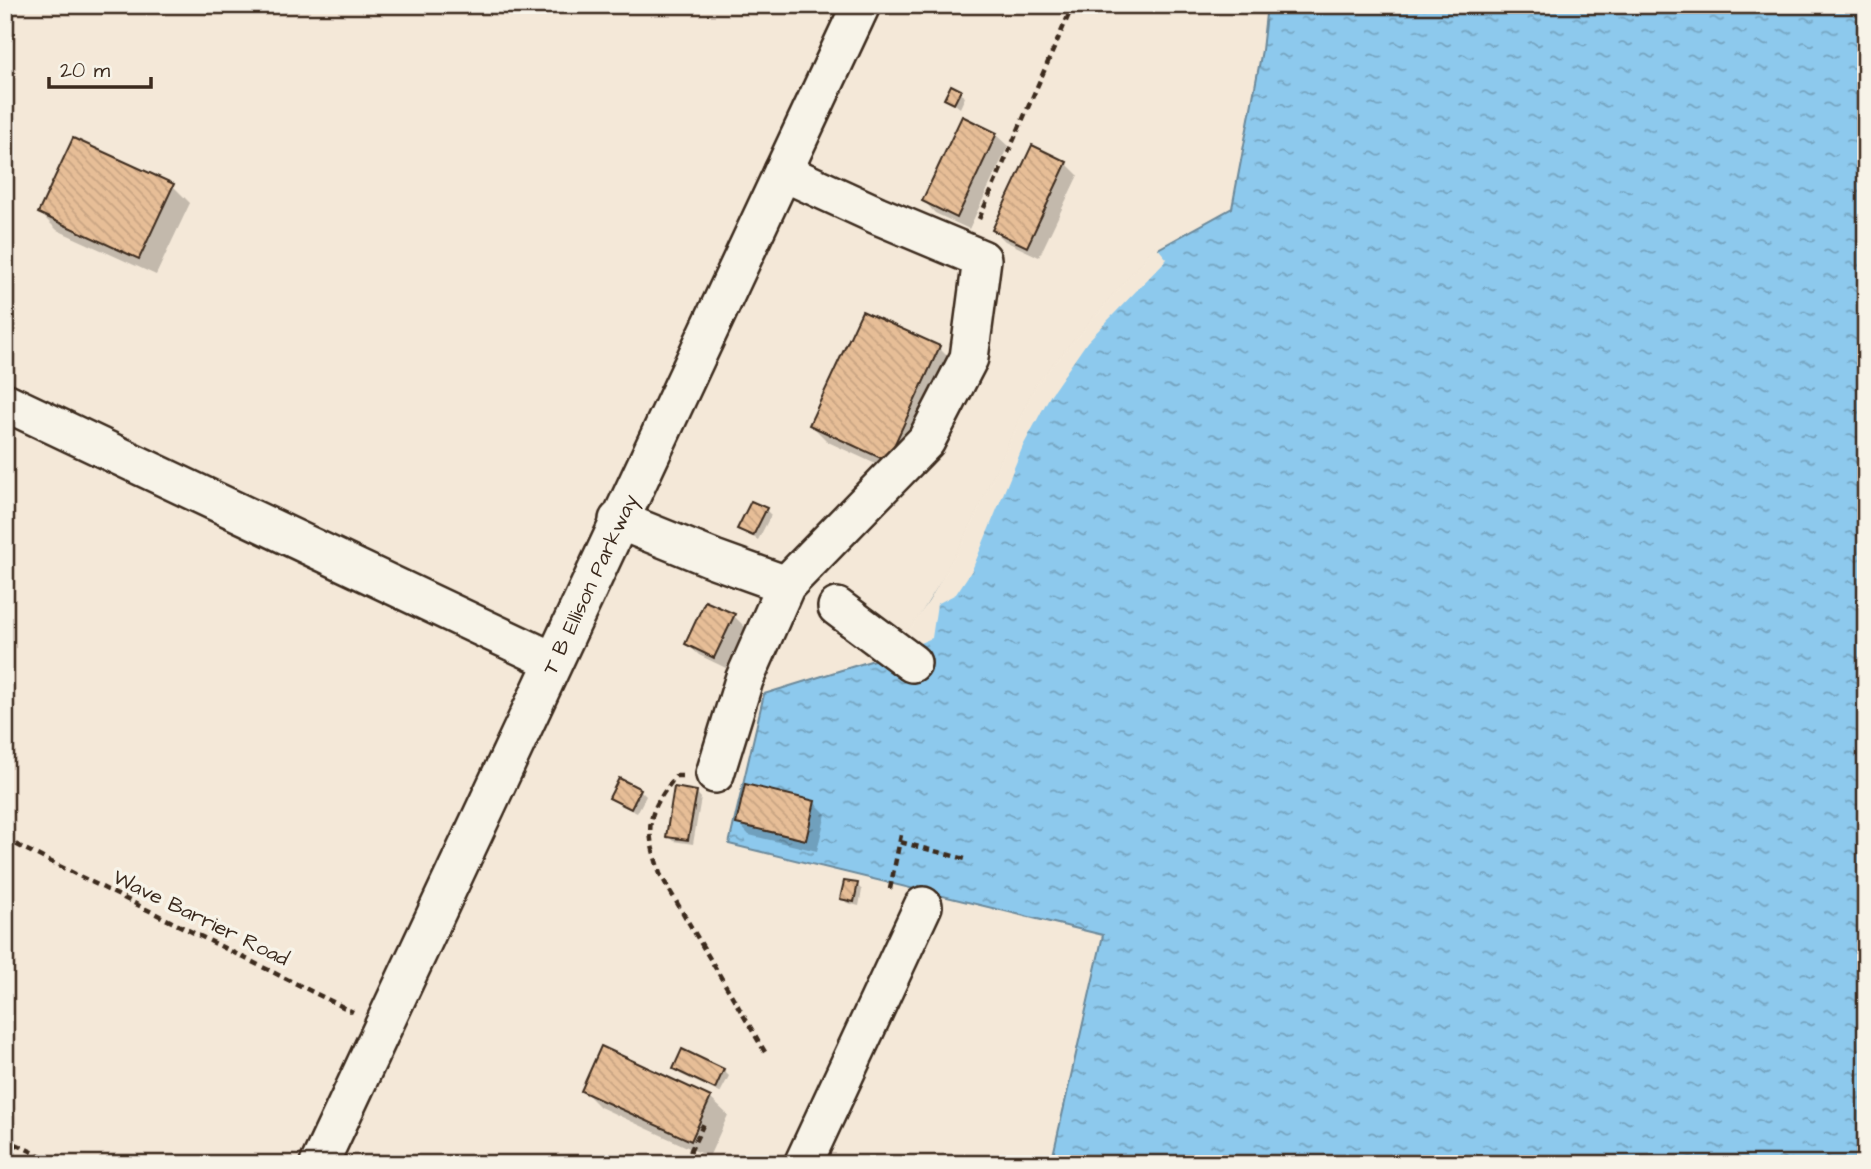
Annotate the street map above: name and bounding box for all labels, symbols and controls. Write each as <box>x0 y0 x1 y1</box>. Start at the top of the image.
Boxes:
scale bar <box>49 46 150 90</box>
text: 20 m <box>60 56 111 85</box>
street label: T B Ellison Parkway <box>535 489 647 679</box>
street label: Wave Barrier Road <box>108 863 294 973</box>

